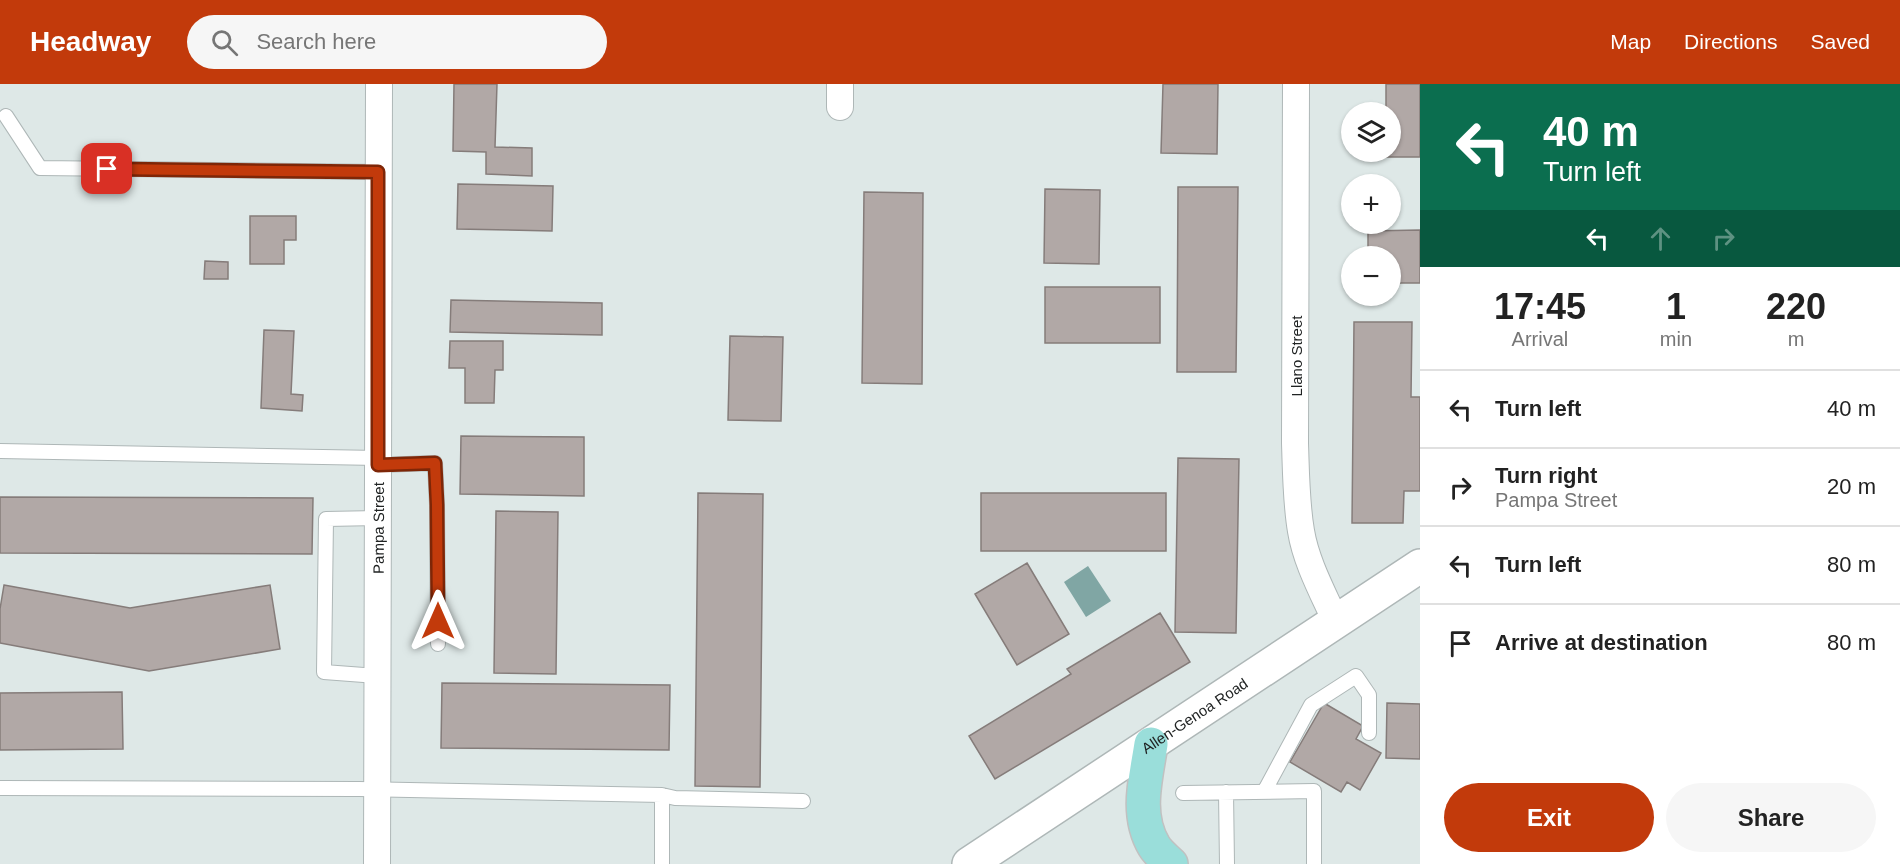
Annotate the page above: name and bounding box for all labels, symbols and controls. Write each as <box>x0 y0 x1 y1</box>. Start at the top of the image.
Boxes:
search box <box>187 15 607 69</box>
text: Headway <box>30 26 151 57</box>
icon: search <box>208 26 241 59</box>
text: Search here <box>256 29 376 54</box>
text: Map <box>1610 30 1651 53</box>
text: Directions <box>1684 30 1777 53</box>
text: Saved <box>1810 30 1870 53</box>
map controls <box>1341 102 1401 306</box>
button: layers <box>1341 102 1401 162</box>
icon: left <box>1444 108 1522 186</box>
text: 40 m <box>1543 108 1639 155</box>
pin <box>81 143 132 194</box>
icon: arrive <box>90 152 123 185</box>
text: Turn left <box>1543 157 1641 187</box>
button: + <box>1341 174 1401 234</box>
icon: left <box>1581 222 1614 255</box>
icon: ahead <box>1644 222 1677 255</box>
icon: right <box>1707 222 1740 255</box>
button: − <box>1341 246 1401 306</box>
text: 17:45 <box>1494 286 1586 327</box>
text: 1 <box>1666 286 1686 327</box>
text: 220 <box>1766 286 1826 327</box>
street label: Llano Street <box>1288 315 1305 396</box>
text: Arrival <box>1512 328 1568 350</box>
text: min <box>1660 328 1692 350</box>
text: m <box>1788 328 1804 350</box>
icon: left <box>1444 393 1477 426</box>
text: Turn left <box>1495 396 1581 421</box>
text: 40 m <box>1827 396 1876 421</box>
text: Turn right <box>1495 463 1597 488</box>
icon: right <box>1444 471 1477 504</box>
text: 20 m <box>1827 474 1876 499</box>
street label: Pampa Street <box>369 481 386 574</box>
text: Pampa Street <box>1495 489 1617 511</box>
icon: left <box>1444 549 1477 582</box>
text: Turn left <box>1495 552 1581 577</box>
text: 80 m <box>1827 552 1876 577</box>
position arrow <box>406 589 470 653</box>
icon: arrive <box>1444 627 1477 660</box>
text: Arrive at destination <box>1495 630 1708 655</box>
text: 80 m <box>1827 630 1876 655</box>
street label: Allen-Genoa Road <box>1138 674 1250 756</box>
button: Exit <box>1444 783 1654 852</box>
button: Share <box>1666 783 1876 852</box>

